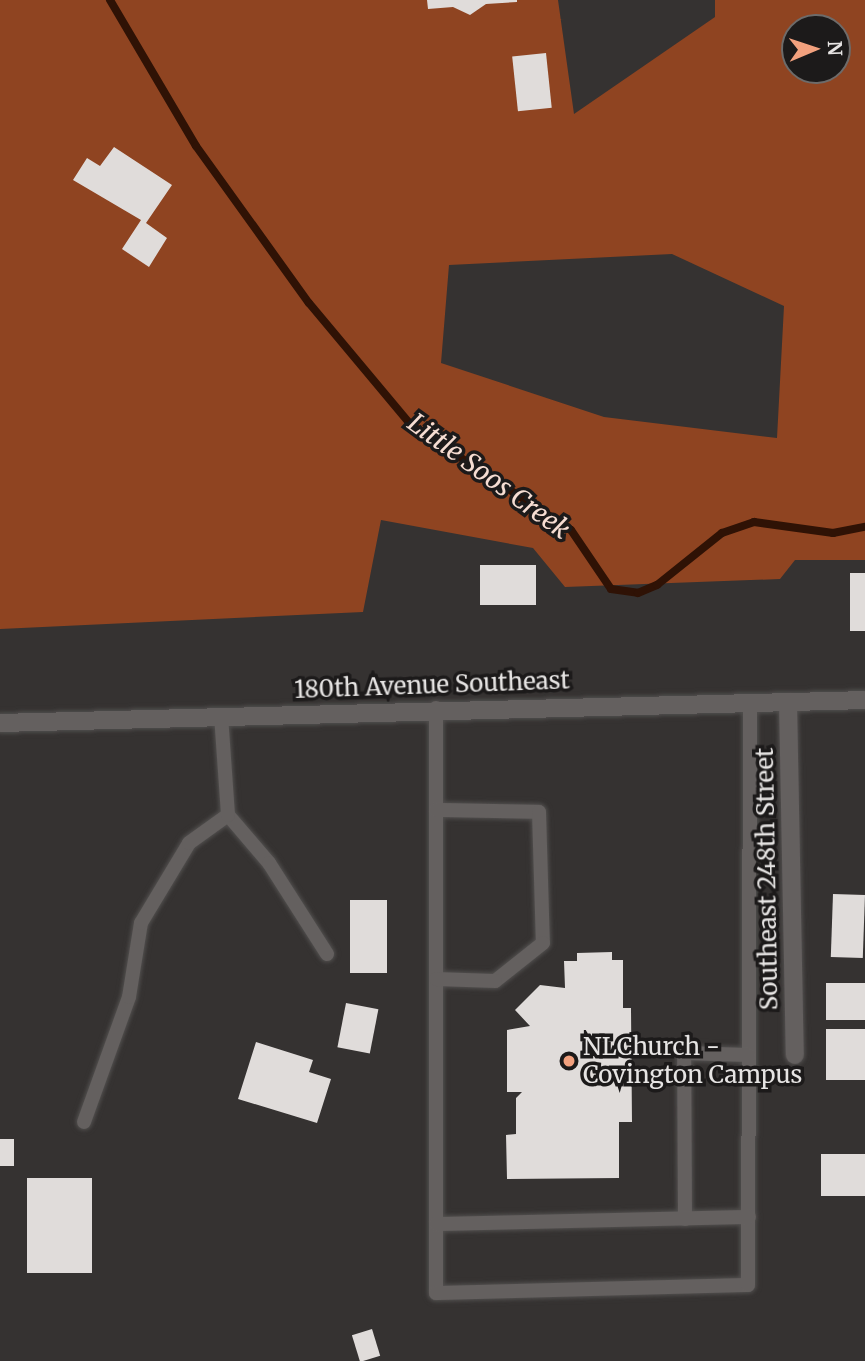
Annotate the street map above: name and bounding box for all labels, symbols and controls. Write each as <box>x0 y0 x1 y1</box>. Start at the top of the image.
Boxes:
north arrow <box>781 14 851 84</box>
text: N <box>823 40 847 56</box>
water label: Little Soos Creek <box>402 407 576 545</box>
street label: 180th Avenue Southeast <box>294 666 570 704</box>
street label: Southeast 248th Street <box>750 747 784 1011</box>
place label: NLChurch - Covington Campus <box>583 1033 802 1089</box>
marker: NLChurch - Covington Campus <box>561 1053 577 1069</box>

